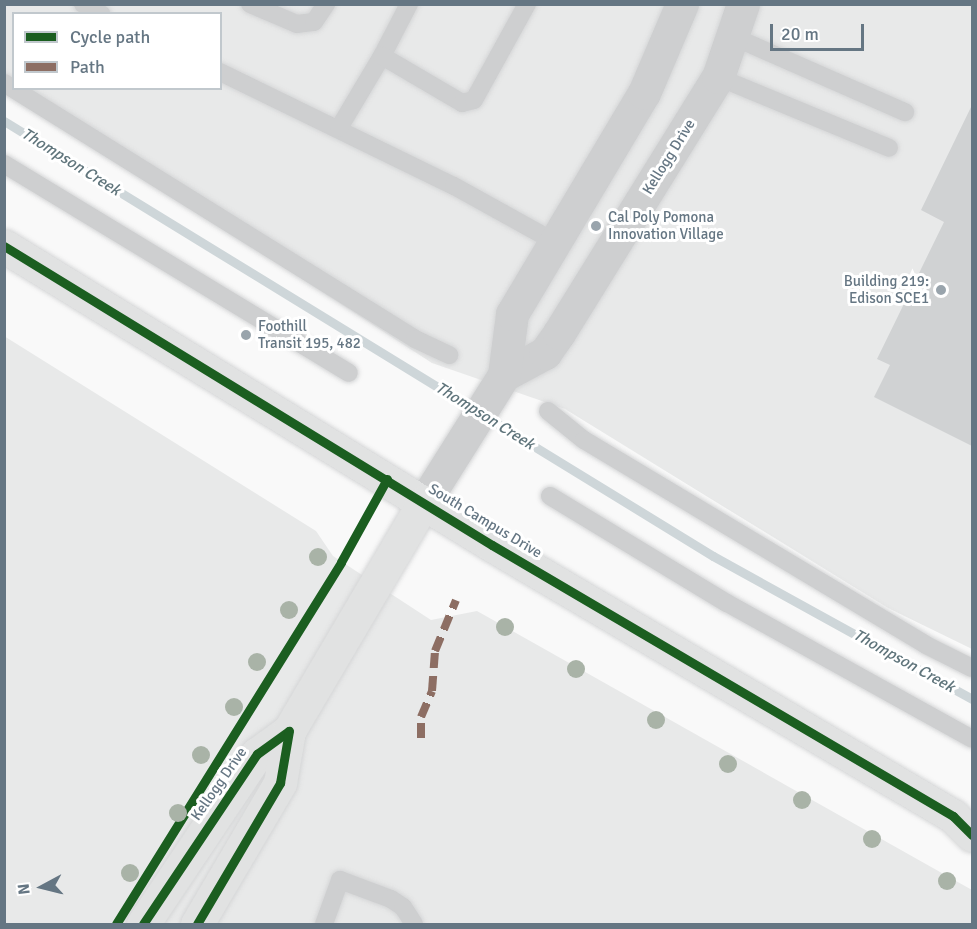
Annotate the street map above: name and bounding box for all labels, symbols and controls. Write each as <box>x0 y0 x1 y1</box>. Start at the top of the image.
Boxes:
legend <box>12 12 222 90</box>
scale bar <box>773 12 868 50</box>
text: 20 m <box>781 23 819 45</box>
text: Cycle path <box>70 26 150 48</box>
text: Path <box>70 56 105 78</box>
street label: Kellogg Drive <box>639 116 699 198</box>
water label: Thompson Creek <box>18 124 124 200</box>
place label: Cal Poly Pomona Innovation Village <box>608 208 724 243</box>
marker: Cal Poly Pomona Innovation Village <box>589 219 603 233</box>
place label: Building 219: Edison SCE1 <box>844 272 929 307</box>
marker: Building 219: Edison SCE1 <box>934 283 948 297</box>
place label: Foothill Transit 195, 482 <box>258 317 361 352</box>
marker: Foothill Transit 195, 482 <box>239 328 253 342</box>
water label: Thompson Creek <box>432 378 538 454</box>
street label: South Campus Drive <box>425 480 545 562</box>
water label: Thompson Creek <box>850 625 958 697</box>
street label: Kellogg Drive <box>187 744 251 824</box>
north arrow <box>12 857 72 917</box>
text: N <box>14 882 35 896</box>

